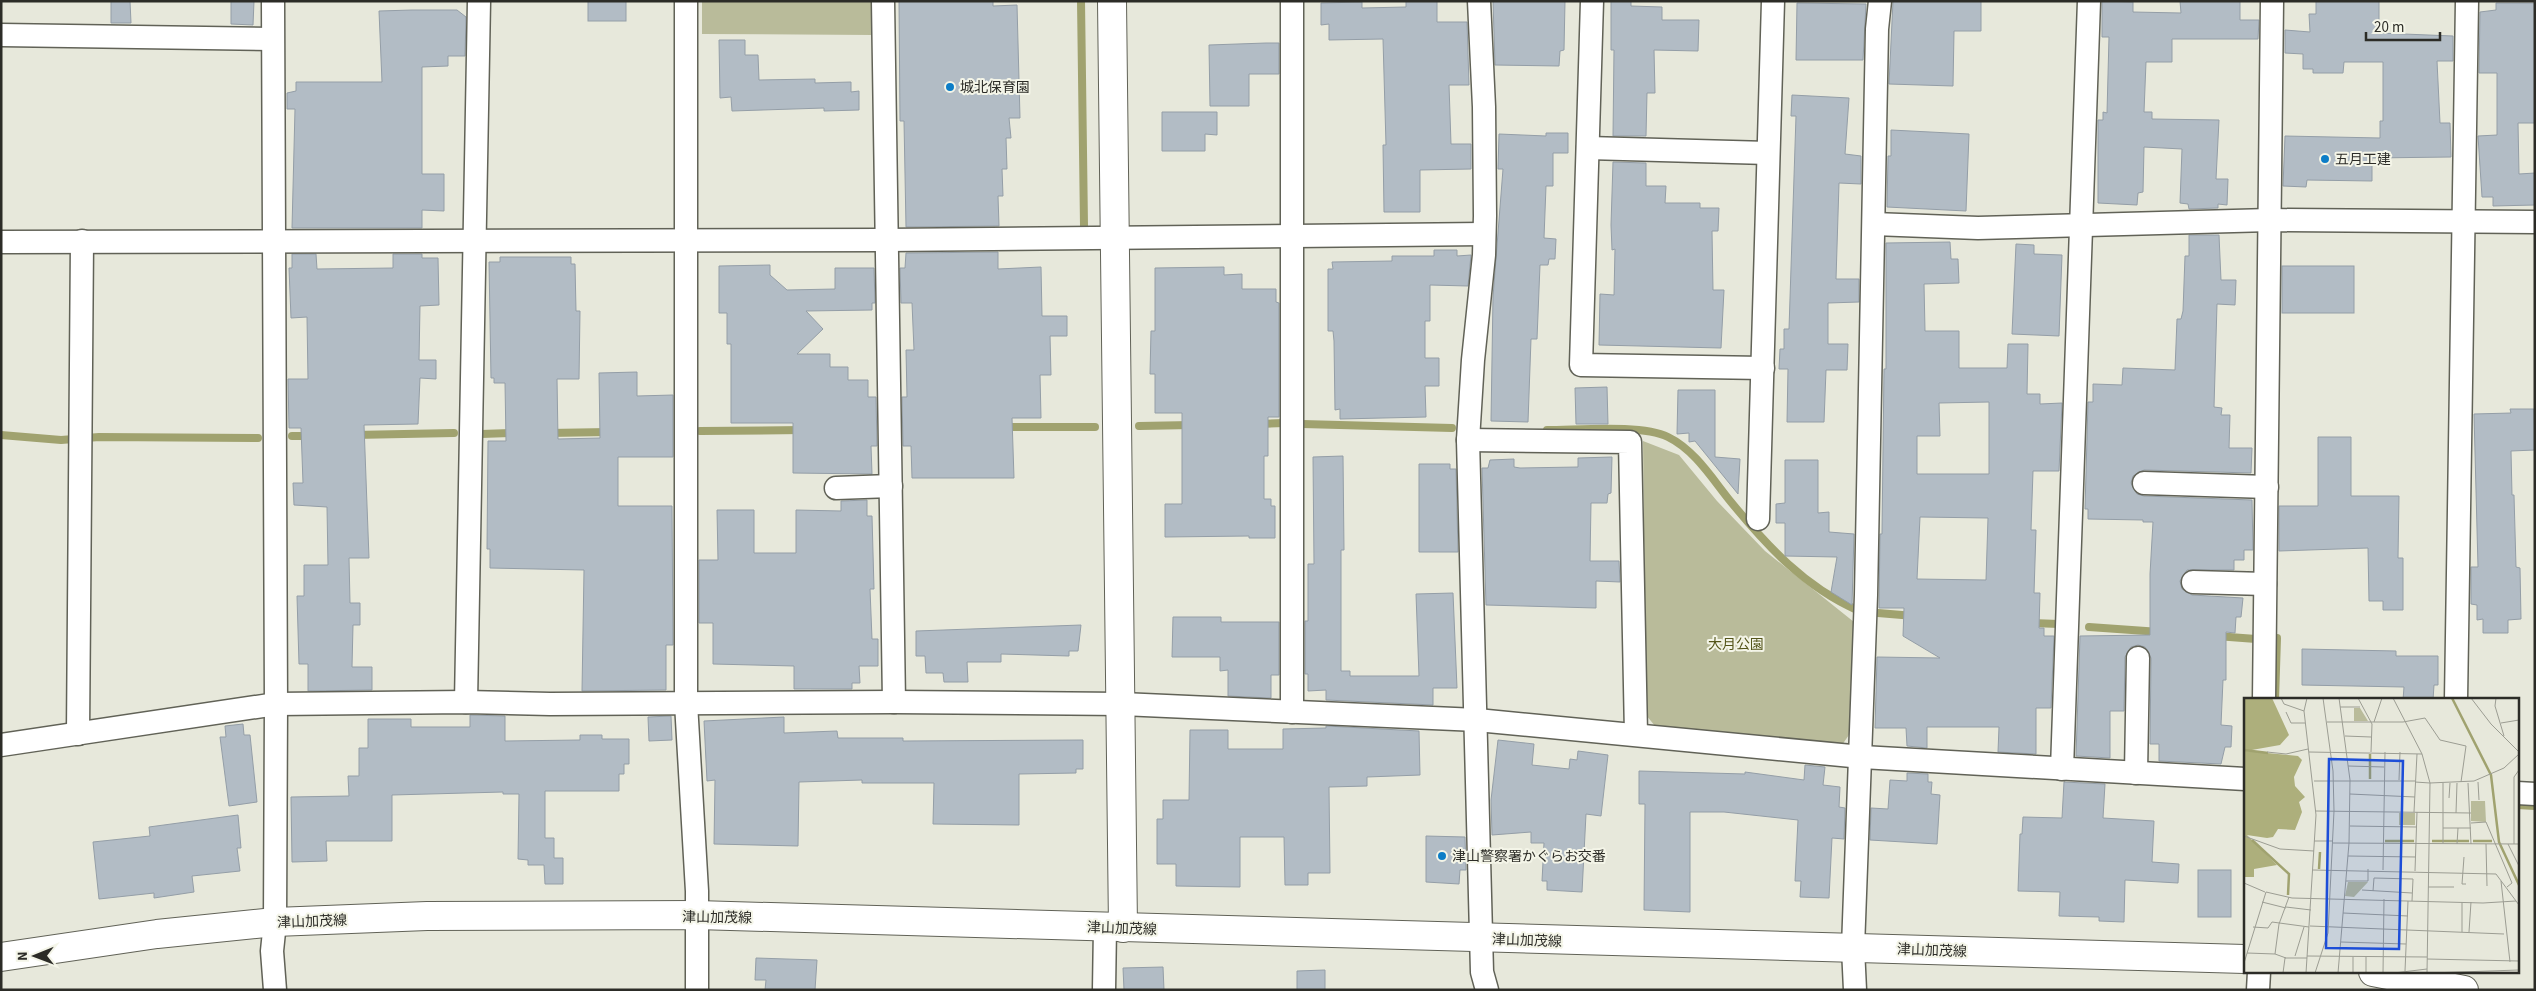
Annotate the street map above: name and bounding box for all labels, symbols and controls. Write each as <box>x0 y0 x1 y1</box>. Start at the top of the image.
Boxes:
scale bar <box>2366 10 2440 42</box>
text: 20 m <box>2374 17 2404 38</box>
place label: 城北保育園 <box>960 78 1030 98</box>
marker: 城北保育園 <box>944 81 956 93</box>
place label: 五月工建 <box>2335 150 2391 170</box>
marker: 五月工建 <box>2319 153 2331 165</box>
park label: 大月公園 <box>1708 635 1764 655</box>
inset map <box>2244 698 2518 974</box>
place label: 津山警察署かぐらお交番 <box>1452 847 1606 867</box>
marker: 津山警察署かぐらお交番 <box>1436 850 1448 862</box>
street label: 津山加茂線 <box>682 907 752 929</box>
street label: 津山加茂線 <box>277 911 347 933</box>
street label: 津山加茂線 <box>1087 918 1157 940</box>
street label: 津山加茂線 <box>1492 930 1562 952</box>
north arrow <box>10 931 60 981</box>
street label: 津山加茂線 <box>1897 940 1967 962</box>
text: N <box>13 951 33 961</box>

